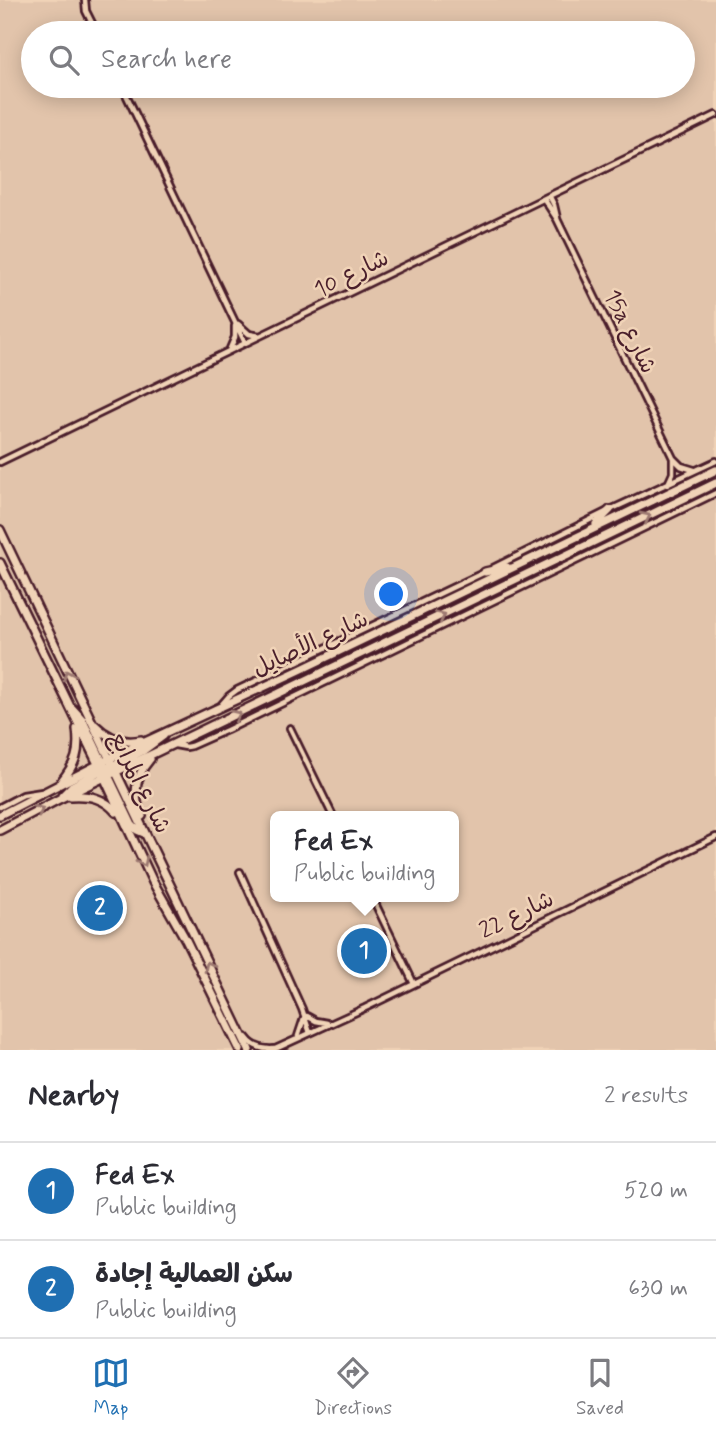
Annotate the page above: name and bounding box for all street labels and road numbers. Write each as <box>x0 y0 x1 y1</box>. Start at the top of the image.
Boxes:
street label: شارع 10 <box>310 244 394 306</box>
street label: 15a شارع <box>596 285 662 379</box>
street label: شارع الأصايل <box>247 602 373 685</box>
street label: شارع المرابع <box>102 727 177 839</box>
street label: شارع 22 <box>475 885 559 947</box>

